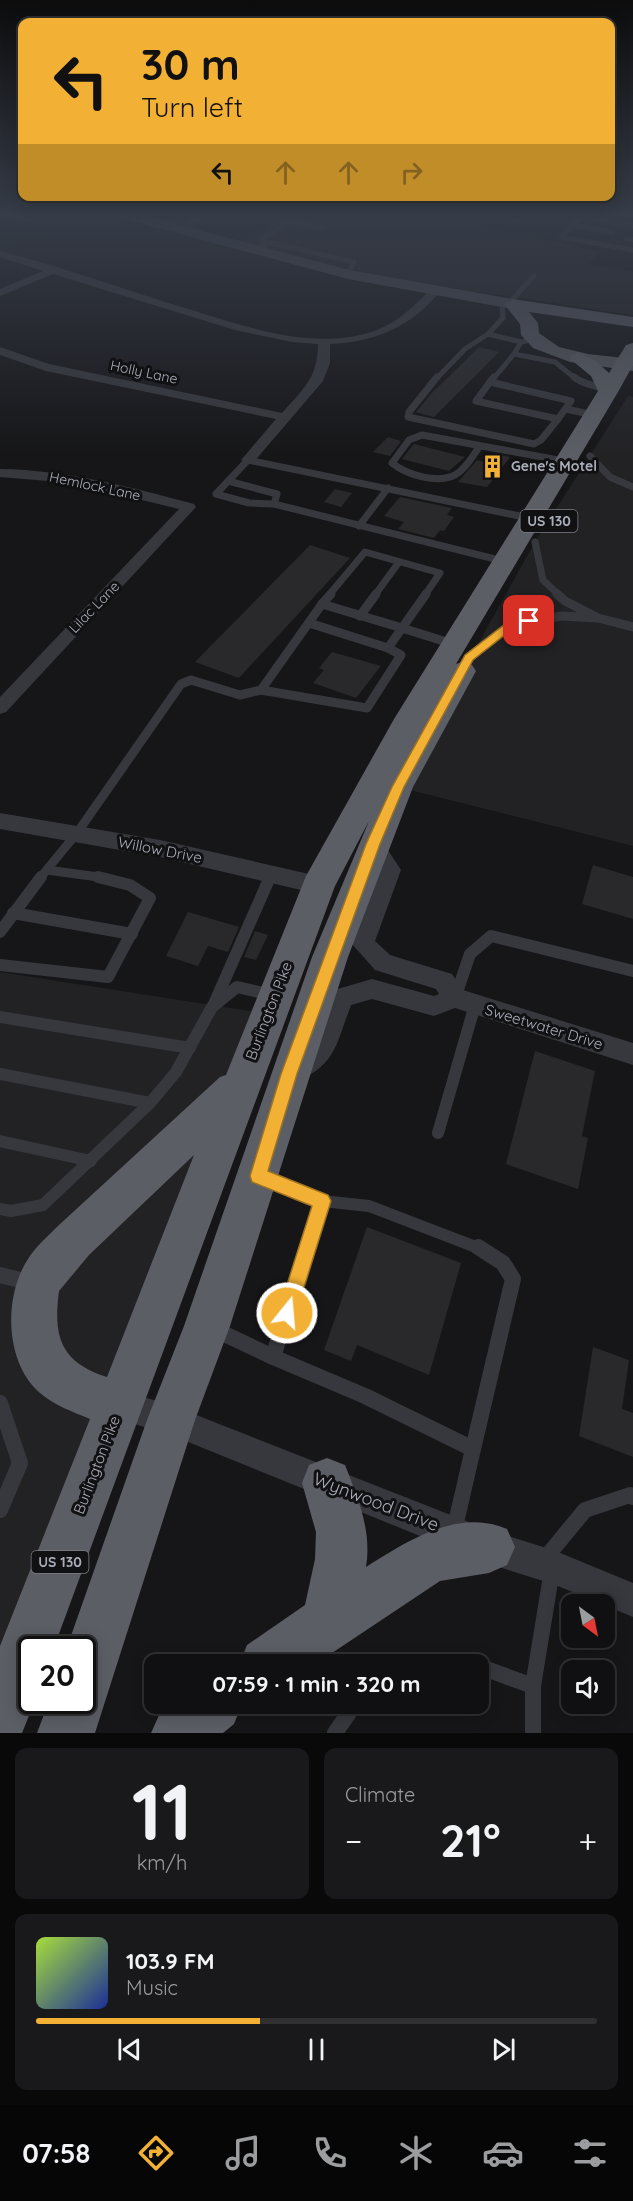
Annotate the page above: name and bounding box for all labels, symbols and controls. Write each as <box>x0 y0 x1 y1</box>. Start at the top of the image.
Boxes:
text: 30 m <box>141 38 240 91</box>
icon: left <box>42 42 120 120</box>
text: Turn left <box>141 90 243 124</box>
icon: left <box>206 156 239 189</box>
icon: ahead <box>269 156 302 189</box>
icon: ahead <box>332 156 365 189</box>
icon: right <box>395 156 428 189</box>
street label: Holly Lane <box>109 356 179 388</box>
building icon: Gene's Motel <box>480 453 506 479</box>
place label: Gene's Motel <box>511 457 597 475</box>
street label: Hemlock Lane <box>48 468 142 504</box>
road number: US 130 <box>520 510 578 532</box>
street label: Lilac Lane <box>65 577 123 637</box>
pin <box>503 595 554 646</box>
icon: arrive <box>512 604 545 637</box>
street label: Willow Drive <box>117 832 204 867</box>
street label: Burlington Pike <box>241 959 296 1063</box>
street label: Sweetwater Drive <box>483 1000 605 1053</box>
position arrow <box>255 1281 319 1345</box>
street label: Burlington Pike <box>69 1413 124 1517</box>
street label: Wynwood Drive <box>310 1467 442 1536</box>
road number: US 130 <box>32 1551 88 1573</box>
north arrow <box>561 1594 615 1648</box>
map controls <box>561 1594 615 1714</box>
speed limit sign: 20 <box>18 1636 96 1714</box>
button: sound <box>561 1660 615 1714</box>
text: 07:59 · 1 min · 320 m <box>213 1670 420 1698</box>
text: 11 <box>132 1762 192 1860</box>
text: Climate <box>345 1782 415 1807</box>
text: 21° <box>440 1812 501 1868</box>
text: − <box>345 1820 362 1861</box>
text: + <box>578 1820 597 1861</box>
text: km/h <box>137 1850 187 1875</box>
text: 103.9 FM <box>126 1947 214 1975</box>
text: Music <box>126 1975 178 2000</box>
icon: previous <box>113 2033 146 2066</box>
icon: pause <box>300 2033 333 2066</box>
icon: next <box>487 2033 520 2066</box>
icon: directions <box>135 2132 177 2174</box>
icon: music <box>222 2132 264 2174</box>
icon: phone <box>309 2132 351 2174</box>
icon: climate <box>395 2132 437 2174</box>
icon: car <box>482 2132 524 2174</box>
icon: filters <box>569 2132 611 2174</box>
text: 07:58 <box>22 2136 90 2170</box>

